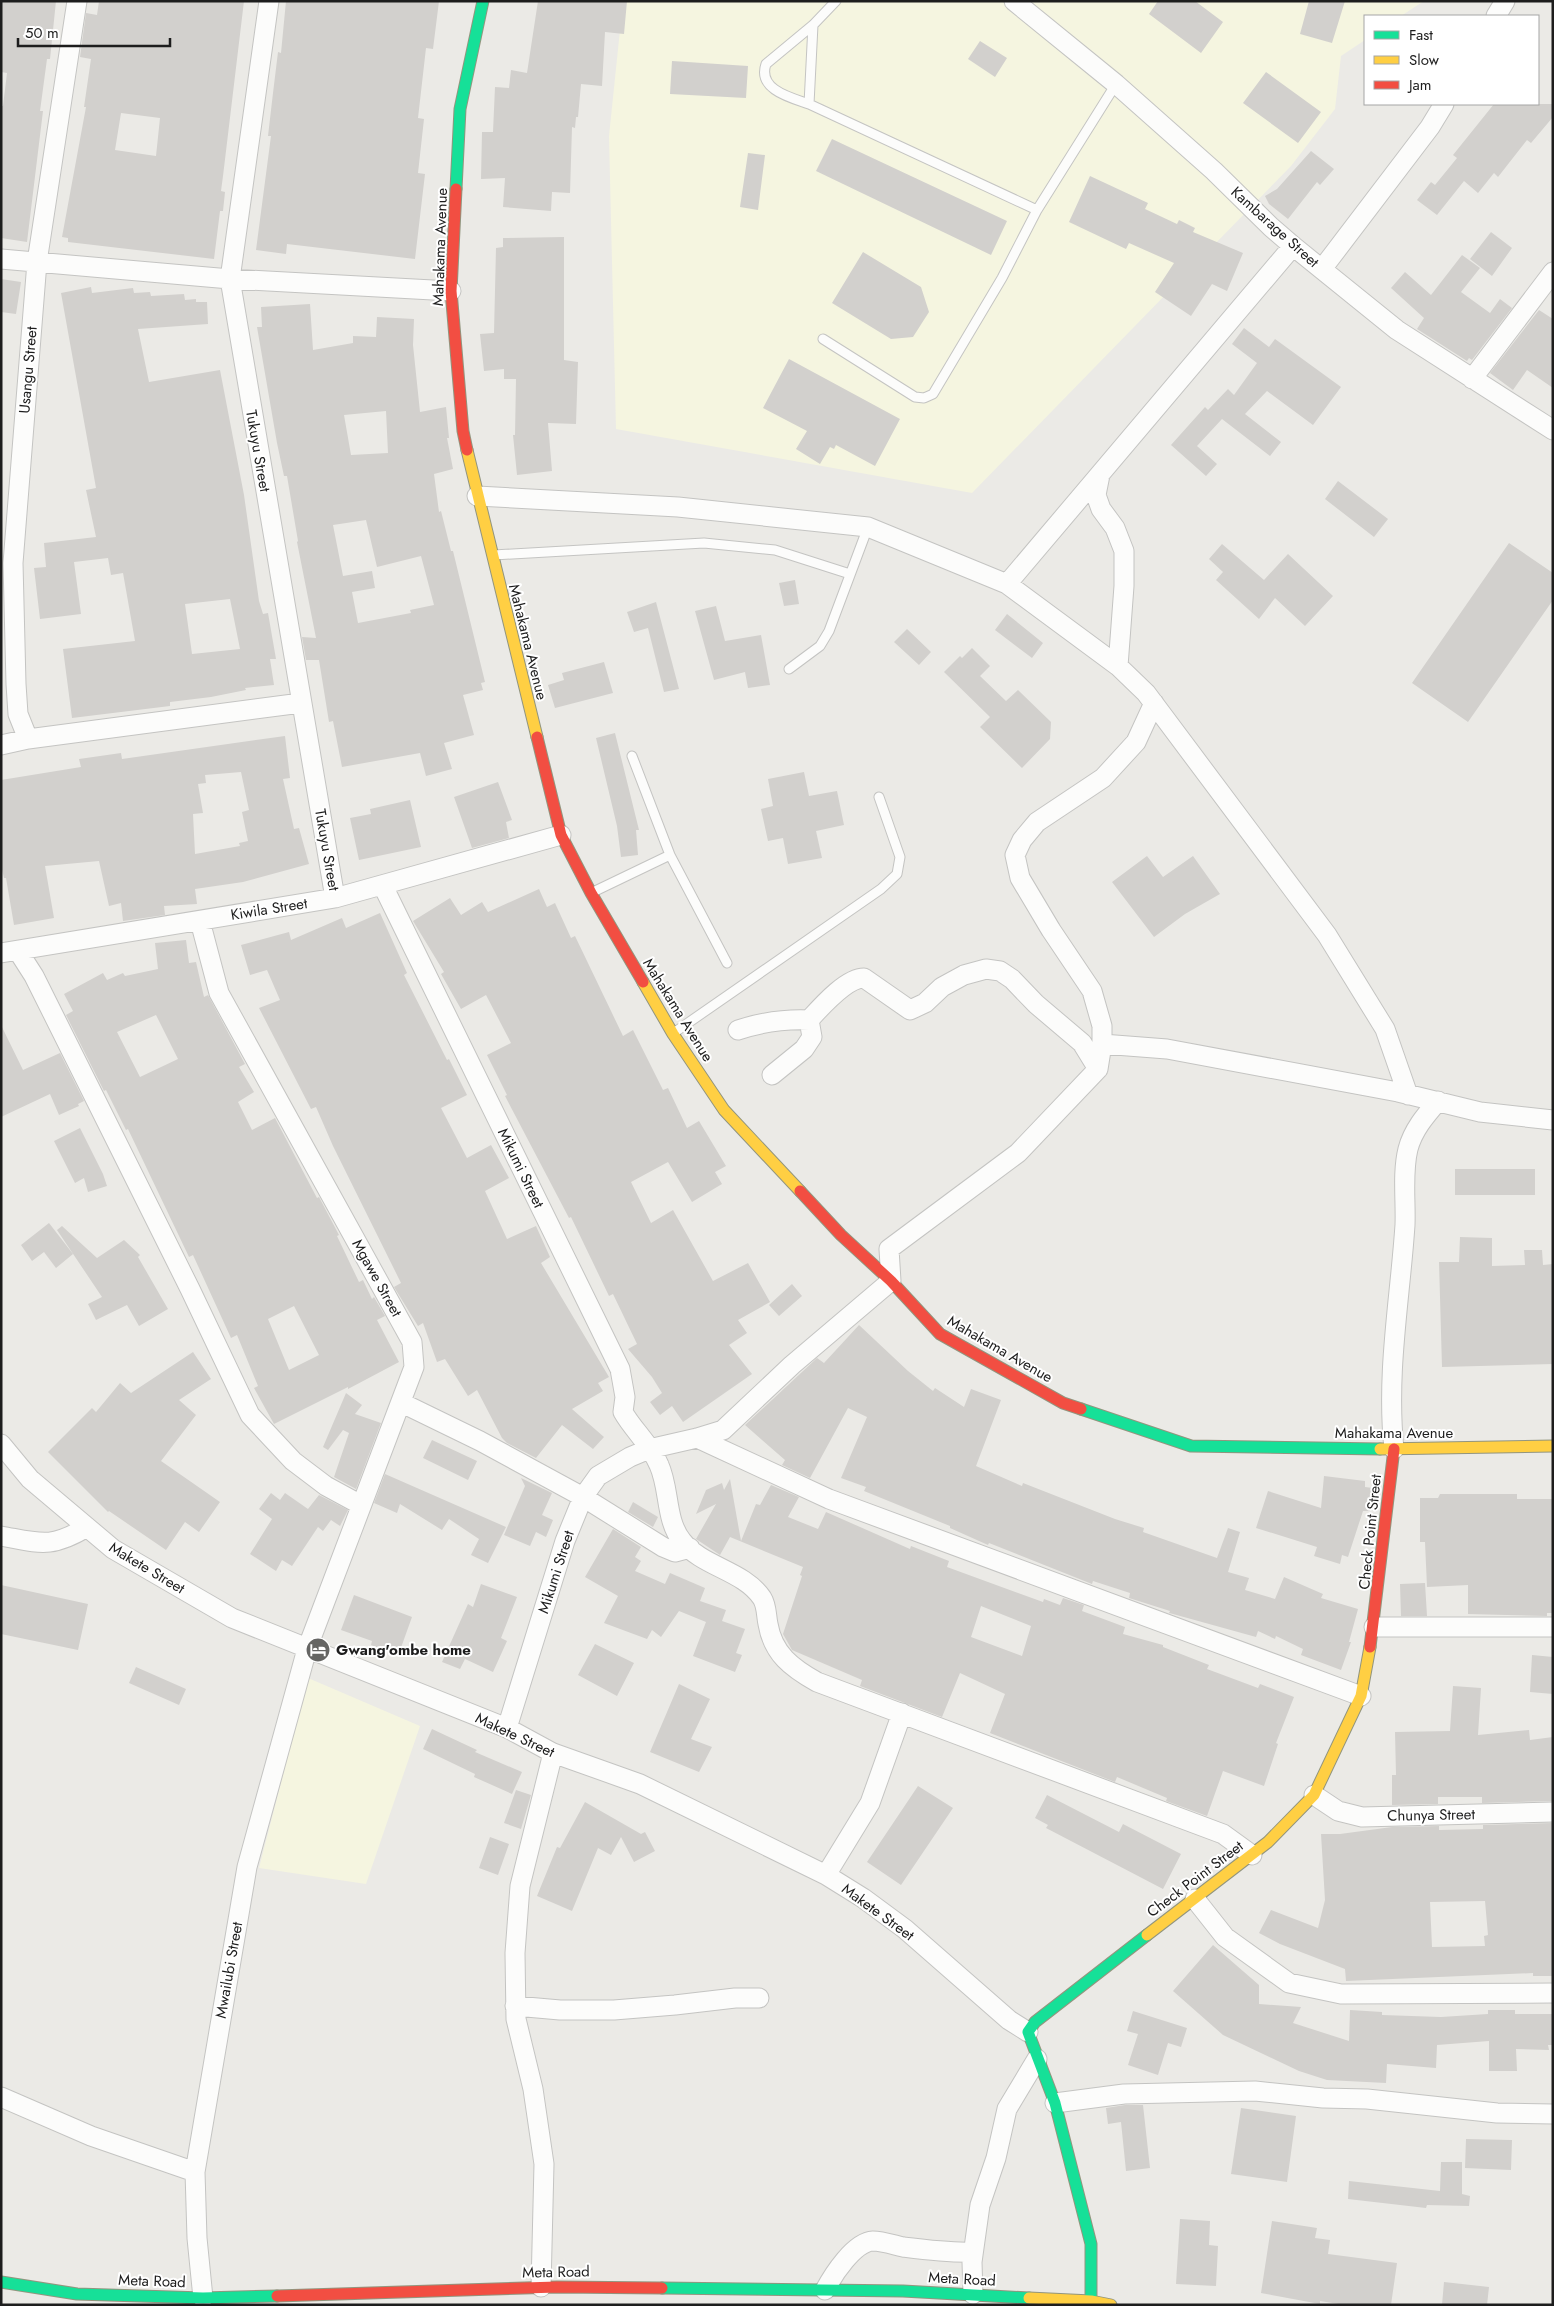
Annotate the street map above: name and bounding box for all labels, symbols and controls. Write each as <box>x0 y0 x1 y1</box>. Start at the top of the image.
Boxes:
scale bar <box>18 15 170 47</box>
legend <box>1364 15 1539 105</box>
text: 50 m <box>25 22 59 44</box>
text: Fast <box>1409 24 1433 46</box>
text: Slow <box>1409 49 1440 71</box>
text: Jam <box>1407 74 1432 96</box>
street label: Kambarage Street <box>1226 181 1324 273</box>
street label: Mahakama Avenue <box>427 187 453 307</box>
street label: Usangu Street <box>13 325 43 414</box>
street label: Tukuyu Street <box>240 408 276 494</box>
street label: Mahakama Avenue <box>503 582 553 702</box>
street label: Tukuyu Street <box>309 807 345 893</box>
street label: Kiwila Street <box>229 892 309 926</box>
street label: Mahakama Avenue <box>637 954 719 1066</box>
street label: Mikumi Street <box>492 1124 550 1212</box>
street label: Mgawe Street <box>347 1235 408 1321</box>
street label: Mahakama Avenue <box>943 1310 1057 1388</box>
street label: Mahakama Avenue <box>1335 1422 1453 1444</box>
street label: Check Point Street <box>1353 1473 1387 1591</box>
street label: Mikumi Street <box>532 1527 580 1616</box>
street label: Makete Street <box>105 1537 189 1600</box>
hotel icon: Gwang'ombe home <box>305 1637 331 1663</box>
place label: Gwang'ombe home <box>336 1639 471 1661</box>
street label: Makete Street <box>472 1707 559 1763</box>
street label: Chunya Street <box>1387 1803 1476 1827</box>
street label: Check Point Street <box>1142 1835 1248 1923</box>
street label: Makete Street <box>837 1878 919 1946</box>
street label: Mwailubi Street <box>210 1920 248 2020</box>
street label: Meta Road <box>522 2260 590 2284</box>
street label: Meta Road <box>928 2266 996 2292</box>
street label: Meta Road <box>118 2269 186 2293</box>

